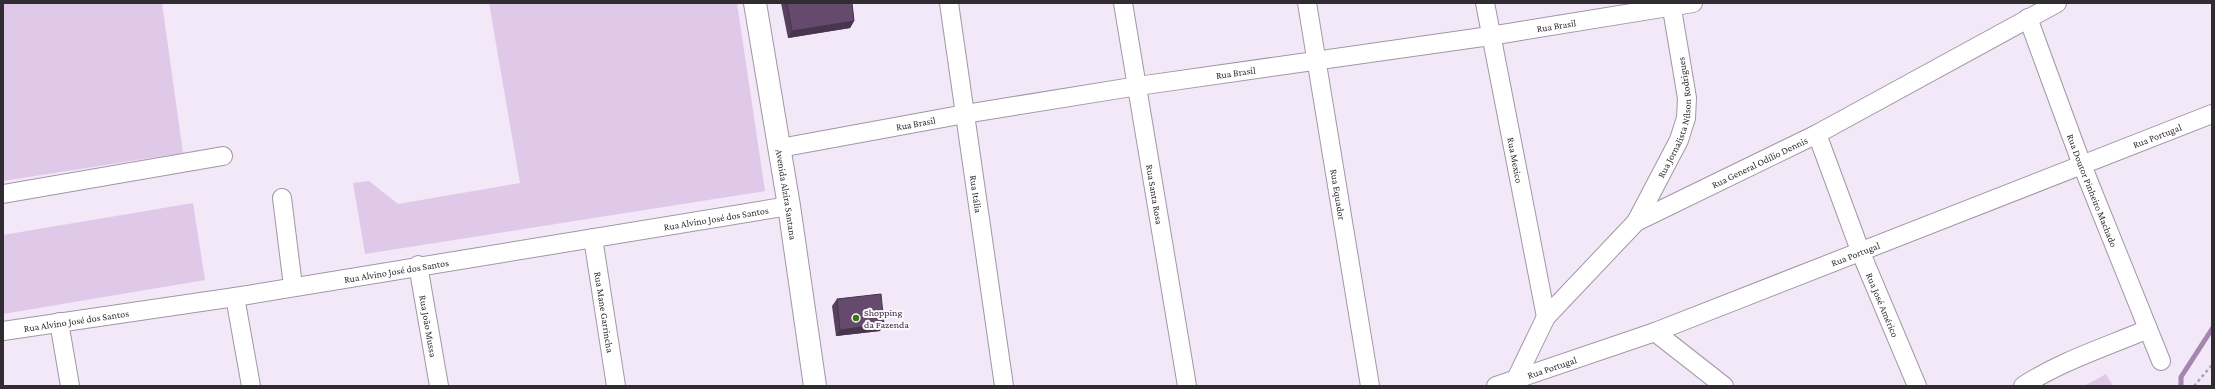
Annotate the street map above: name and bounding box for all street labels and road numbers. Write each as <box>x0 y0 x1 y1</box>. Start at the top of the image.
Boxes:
street label: Rua Brasil <box>1536 17 1577 34</box>
street label: Rua Jornalista Nílson Rodrigues <box>1655 56 1693 180</box>
street label: Rua Brasil <box>1215 64 1257 81</box>
street label: Rua Brasil <box>895 114 937 133</box>
street label: Rua Portugal <box>2131 121 2183 150</box>
street label: Rua Doutor Pinheiro Machado <box>2065 132 2119 249</box>
street label: Rua General Odílio Dennis <box>1710 134 1810 190</box>
street label: Rua Mexico <box>1505 136 1525 184</box>
street label: Avenida Alzira Santana <box>774 148 799 241</box>
street label: Rua Santa Rosa <box>1144 164 1165 226</box>
street label: Rua Equador <box>1328 168 1348 221</box>
street label: Rua Itália <box>968 174 984 214</box>
street label: Rua Alvino José dos Santos <box>663 204 769 233</box>
street label: Rua Portugal <box>1830 239 1882 269</box>
street label: Rua Alvino José dos Santos <box>343 257 450 285</box>
street label: Rua Mane Garrincha <box>592 271 616 354</box>
street label: Rua José Américo <box>1864 271 1901 339</box>
street label: Rua João Mussa <box>417 294 439 358</box>
street label: Rua Alvino José dos Santos <box>23 308 130 334</box>
street label: Rua Portugal <box>1526 354 1578 381</box>

